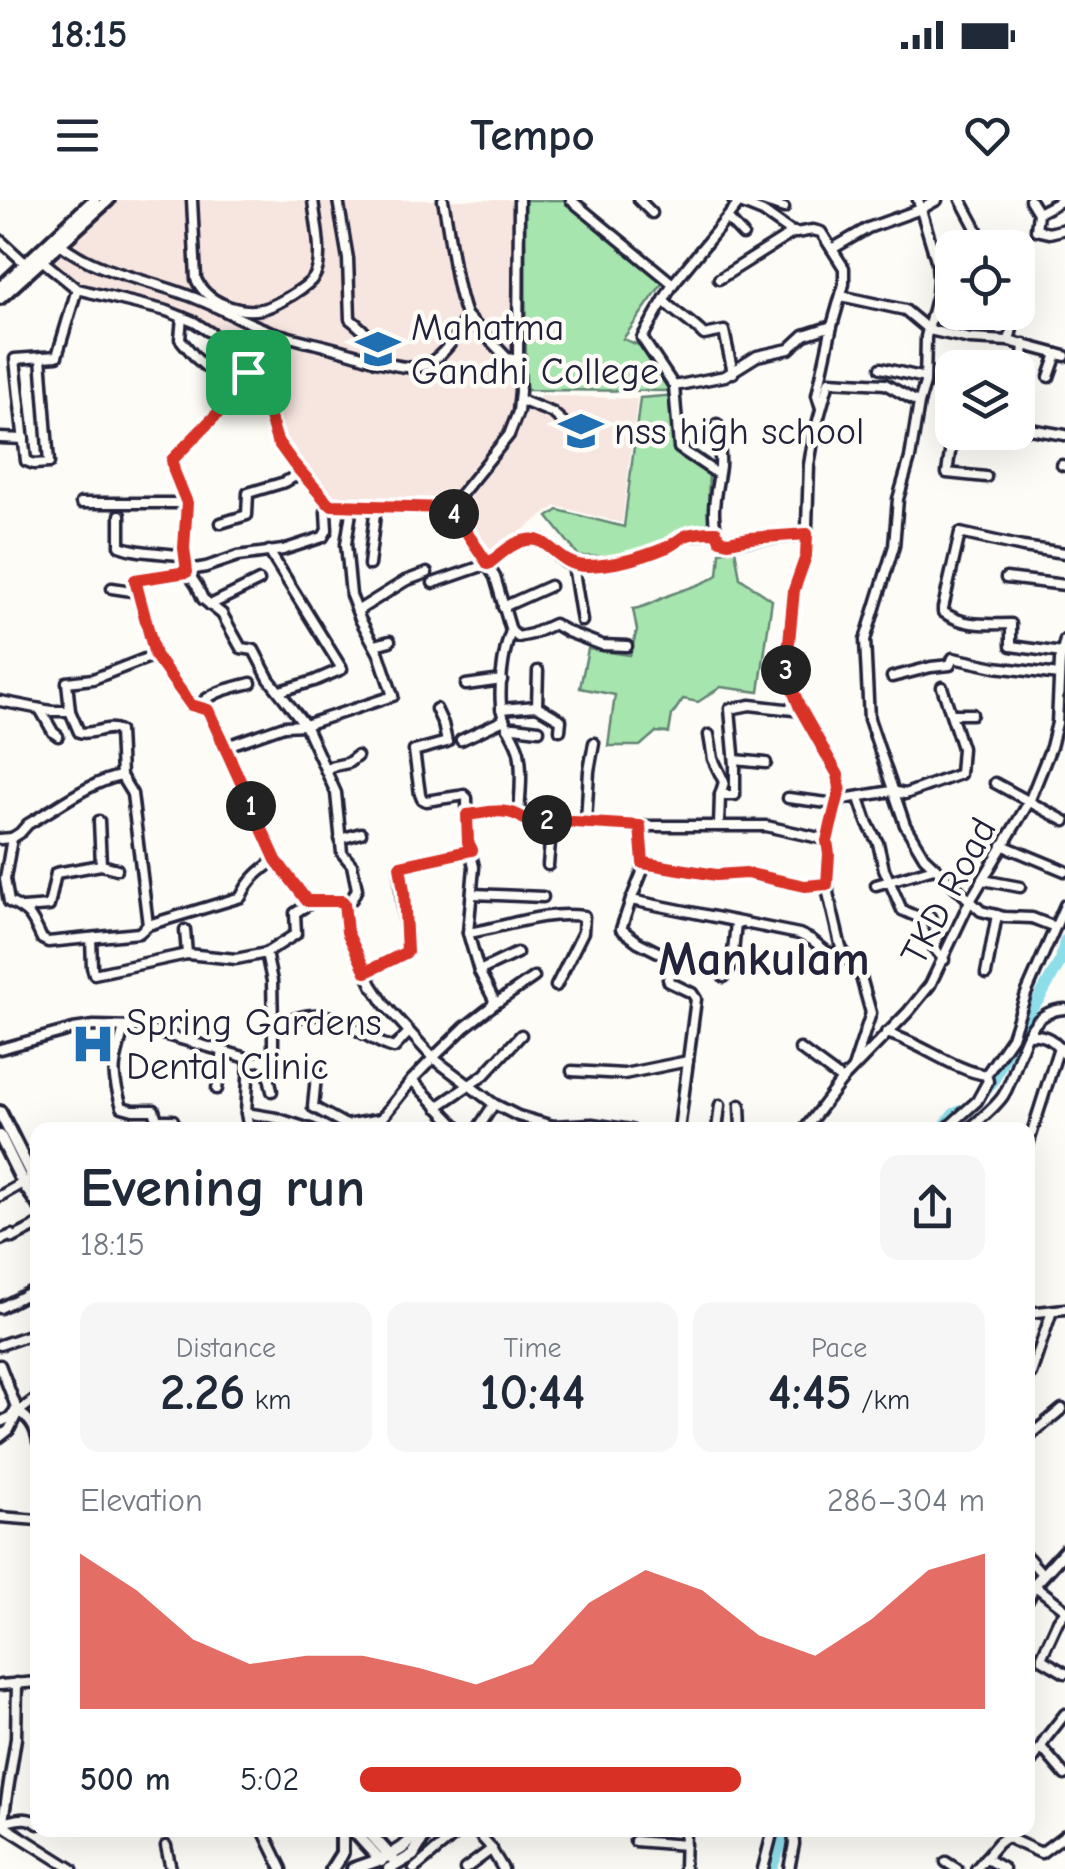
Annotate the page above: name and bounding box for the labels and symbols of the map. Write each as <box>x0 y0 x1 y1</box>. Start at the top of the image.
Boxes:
place label: Mahatma Gandhi College <box>411 306 659 394</box>
school or university icon: Mahatma Gandhi College <box>354 325 402 373</box>
pin <box>206 330 291 415</box>
school or university icon: nss high school <box>557 407 605 455</box>
place label: nss high school <box>614 410 864 454</box>
pin: 4 <box>429 489 479 539</box>
pin: 3 <box>761 645 811 695</box>
pin: 1 <box>226 781 276 831</box>
pin: 2 <box>522 795 572 845</box>
street label: TKD Road <box>892 811 1006 972</box>
district label: Mankulam <box>658 932 870 987</box>
place label: Spring Gardens Dental Clinic <box>126 1001 381 1089</box>
hospital icon: Spring Gardens Dental Clinic <box>69 1020 117 1068</box>

